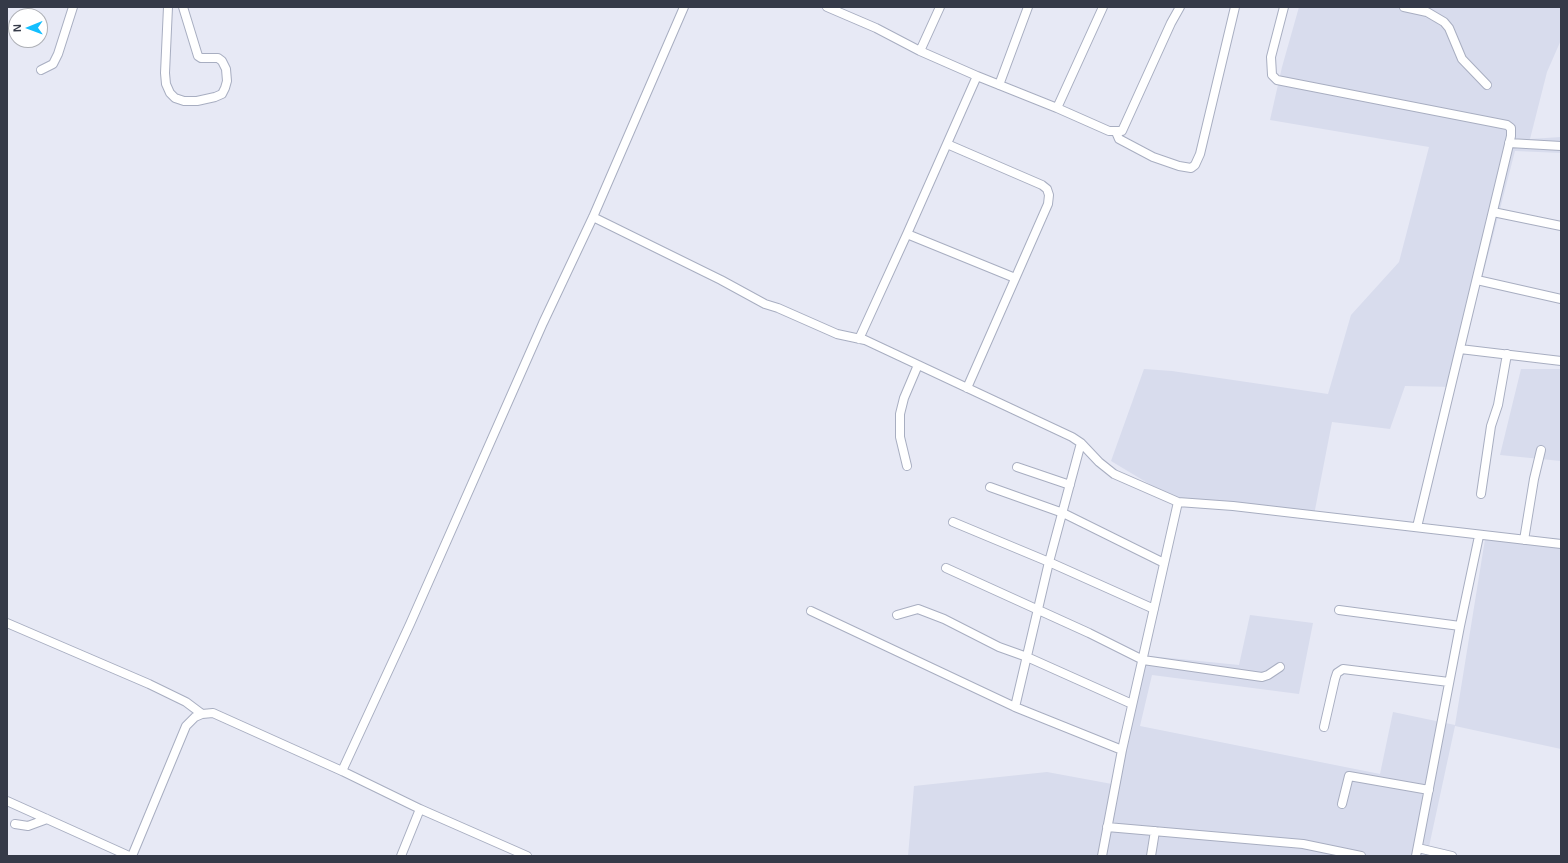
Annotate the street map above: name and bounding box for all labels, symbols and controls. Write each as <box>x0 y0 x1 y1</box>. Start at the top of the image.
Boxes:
north arrow <box>8 8 48 48</box>
text: N <box>11 24 23 32</box>

